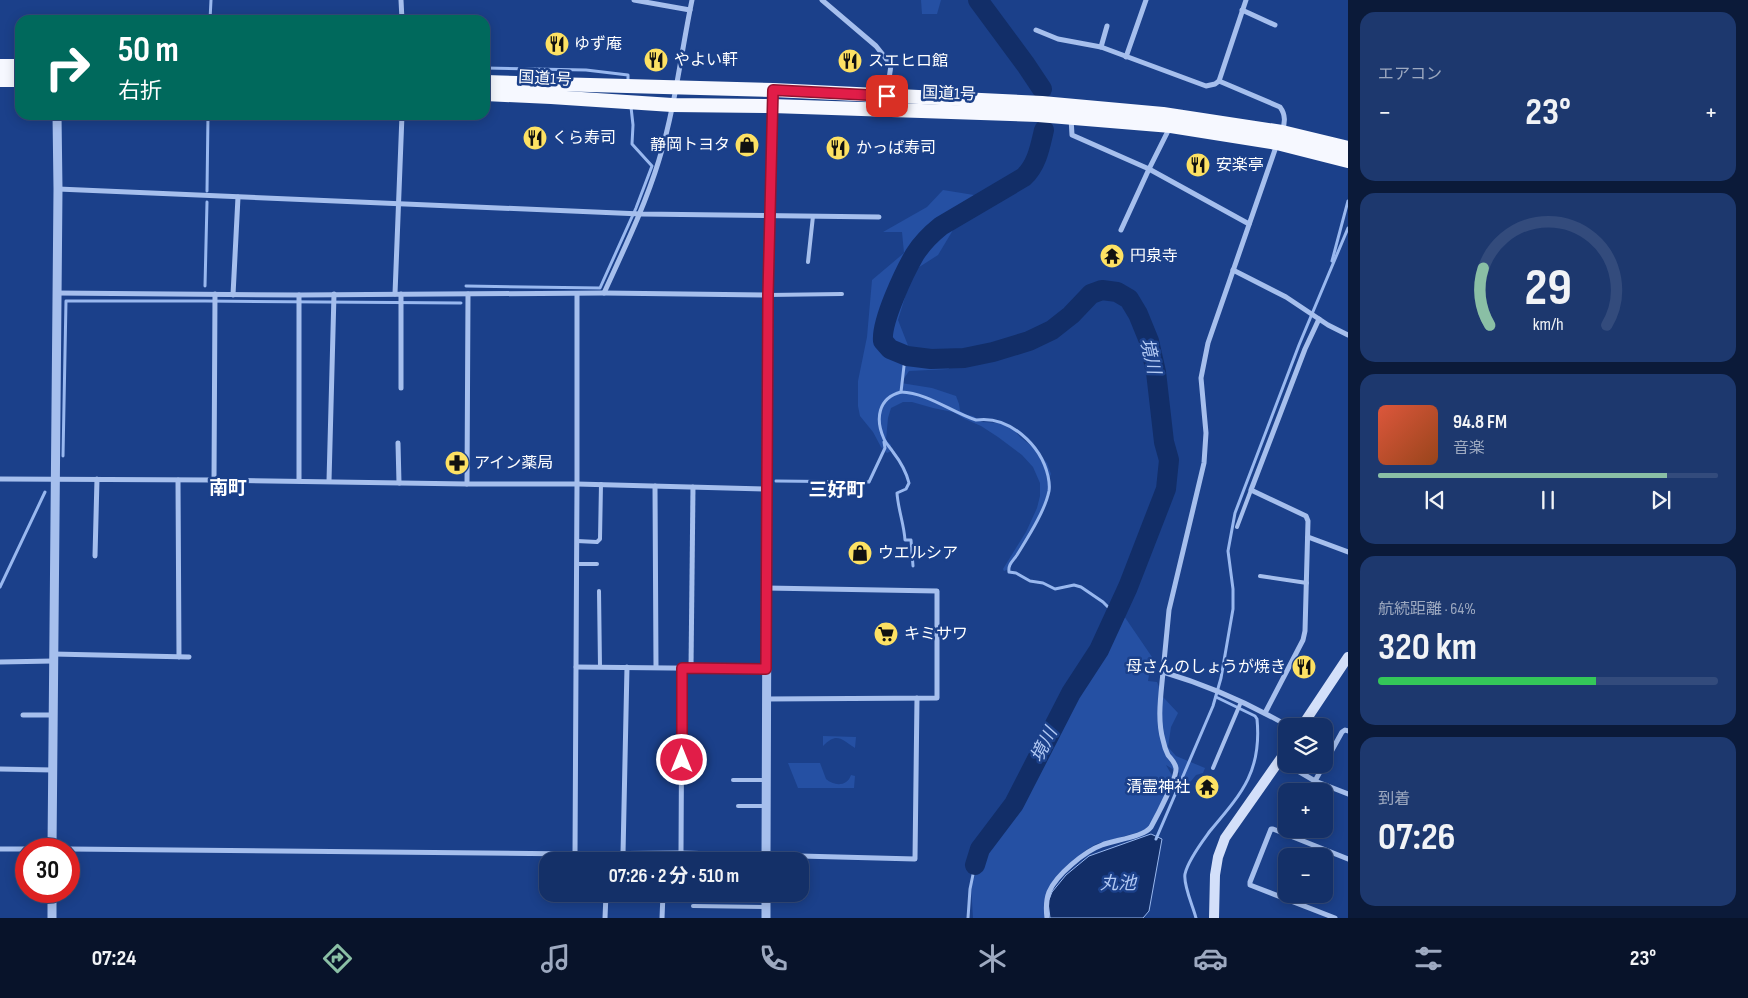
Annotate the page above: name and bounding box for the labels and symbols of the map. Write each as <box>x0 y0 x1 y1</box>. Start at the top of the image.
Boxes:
restaurant icon: ゆず庵 <box>544 31 570 57</box>
place label: ゆず庵 <box>574 35 622 54</box>
restaurant icon: やよい軒 <box>643 47 669 73</box>
restaurant icon: スエヒロ館 <box>837 48 863 74</box>
place label: やよい軒 <box>674 51 738 70</box>
place label: スエヒロ館 <box>868 52 948 71</box>
street label: 国道1号 <box>518 68 572 90</box>
pin <box>866 75 908 117</box>
street label: 国道1号 <box>922 84 976 104</box>
restaurant icon: くら寿司 <box>522 125 548 151</box>
place label: くら寿司 <box>552 129 616 148</box>
shop icon: 静岡トヨタ <box>734 132 760 158</box>
restaurant icon: かっぱ寿司 <box>825 135 851 161</box>
place label: 静岡トヨタ <box>650 136 730 155</box>
place label: かっぱ寿司 <box>856 139 936 158</box>
restaurant icon: 安楽亭 <box>1185 152 1211 178</box>
place label: 安楽亭 <box>1216 156 1264 175</box>
temple icon: 円泉寺 <box>1099 243 1125 269</box>
place label: 円泉寺 <box>1130 247 1178 266</box>
water label: 境川 <box>1136 336 1165 378</box>
pharmacy icon: アイン薬局 <box>444 450 470 476</box>
place label: アイン薬局 <box>474 454 553 473</box>
district label: 南町 <box>209 477 247 500</box>
district label: 三好町 <box>808 479 866 502</box>
shop icon: ウエルシア <box>847 540 873 566</box>
place label: ウエルシア <box>878 544 958 563</box>
supermarket icon: キミサワ <box>873 621 899 647</box>
place label: キミサワ <box>904 625 968 644</box>
restaurant icon: 母さんのしょうが焼き <box>1291 654 1317 680</box>
place label: 母さんのしょうが焼き <box>1126 658 1286 677</box>
water label: 境川 <box>1026 722 1062 766</box>
position arrow <box>655 733 707 785</box>
temple icon: 清霊神社 <box>1194 774 1220 800</box>
place label: 清霊神社 <box>1126 778 1190 797</box>
speed limit sign: 30 <box>15 838 80 903</box>
water label: 丸池 <box>1100 873 1138 894</box>

